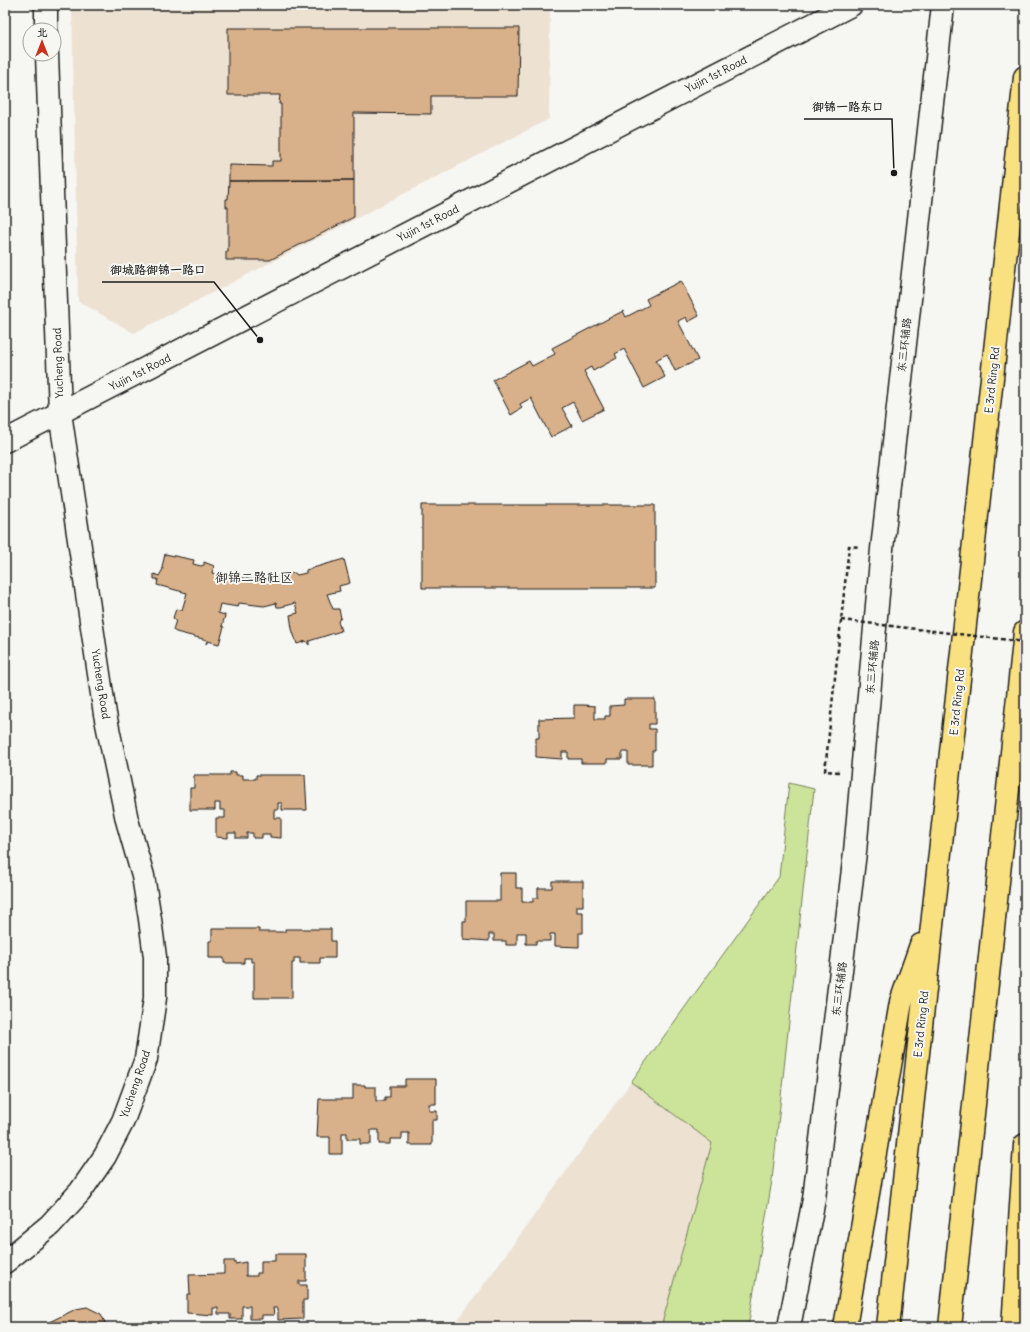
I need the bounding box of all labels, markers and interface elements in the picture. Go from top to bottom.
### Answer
north arrow [22,22,62,62]
text: 北 [37,25,48,39]
street label: Yujin 1st Road [683,52,750,96]
callout: 御锦一路东口 [804,95,892,119]
text: 御锦一路东口 [812,99,884,114]
street label: Yujin 1st Road [395,201,462,245]
callout: 御城路御锦一路口 [102,258,214,282]
text: 御城路御锦一路口 [110,262,206,277]
street label: 东三环辅路 [894,317,914,373]
street label: Yucheng Road [50,327,66,399]
street label: E 3rd Ring Rd [982,346,1003,414]
street label: Yujin 1st Road [107,350,174,394]
district label: 御锦二路社区 [215,569,293,586]
street label: 东三环辅路 [863,639,881,695]
street label: Yucheng Road [89,648,114,721]
street label: E 3rd Ring Rd [947,668,968,736]
street label: 东三环辅路 [829,961,849,1017]
street label: E 3rd Ring Rd [911,990,932,1058]
street label: Yucheng Road [117,1048,153,1120]

